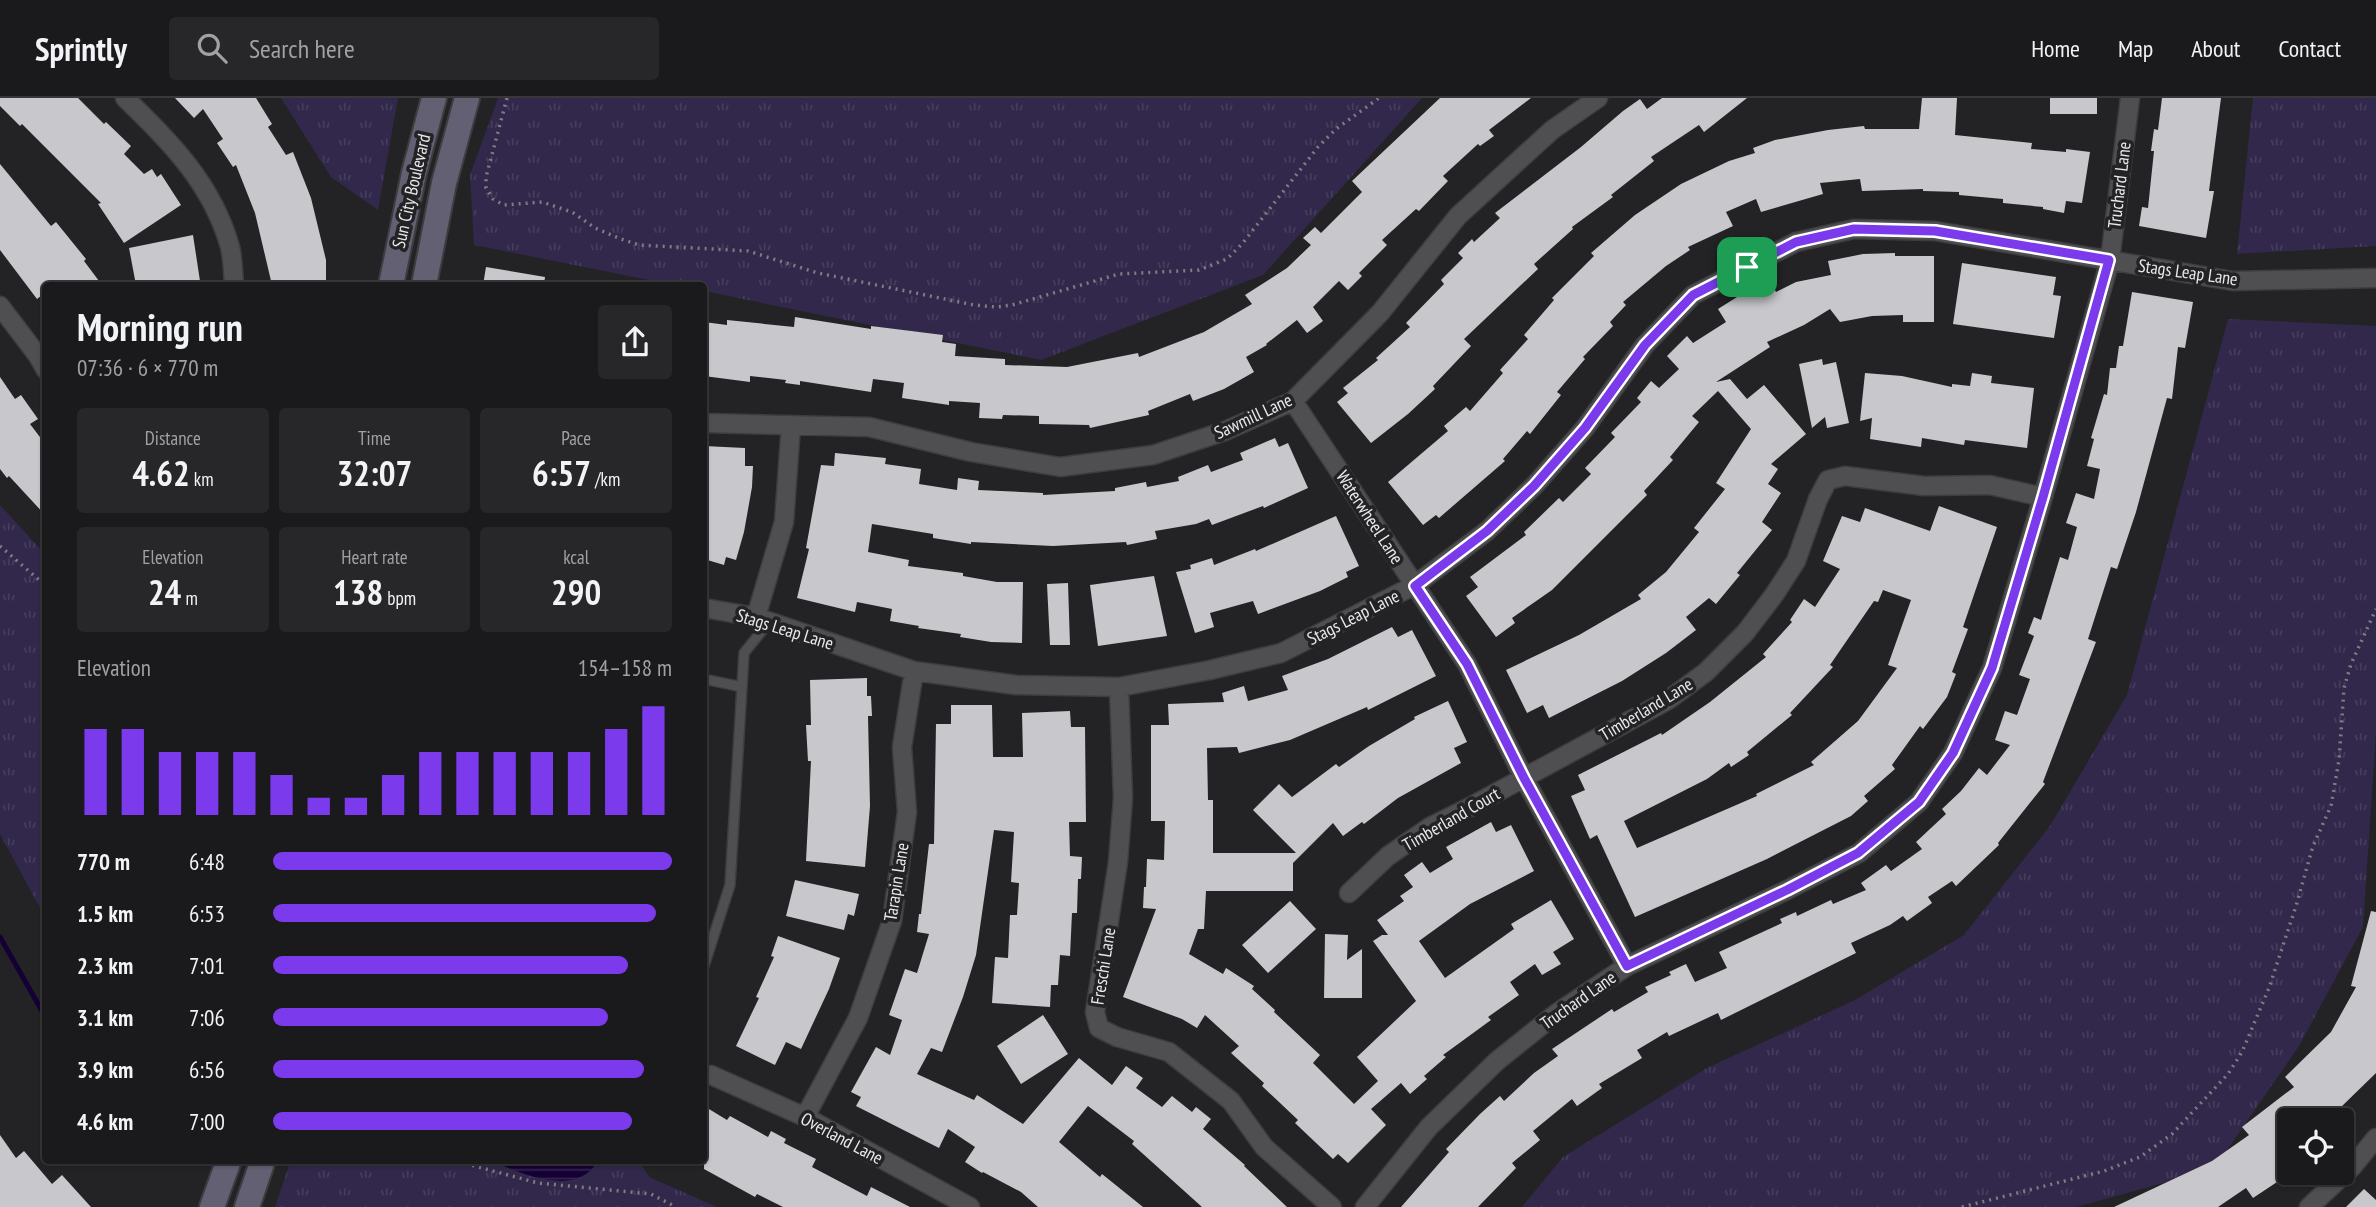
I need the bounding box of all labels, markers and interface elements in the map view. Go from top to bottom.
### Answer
search box [169,17,659,80]
text: Sprintly [35,27,127,70]
icon: search [193,29,231,67]
text: Search here [249,32,355,65]
text: Home [2031,33,2080,64]
text: Map [2118,33,2153,64]
text: About [2191,33,2240,64]
text: Contact [2278,33,2341,64]
street label: Sun City Boulevard [387,132,435,250]
street label: Truchard Lane [2102,140,2136,230]
pin [1717,237,1777,297]
icon: arrive [1728,248,1766,286]
street label: Stags Leap Lane [2137,254,2239,290]
text: Morning run [77,302,243,351]
button: share [598,305,672,379]
text: 07:36 · 6 × 770 m [77,353,218,382]
street label: Sawmill Lane [1210,388,1296,444]
text: Distance [145,426,201,450]
text: Time [358,426,391,450]
text: Pace [561,426,591,450]
text: 4.62 [132,450,190,496]
text: 32:07 [337,450,412,496]
text: 6:57 [532,450,591,496]
street label: Waterwheel Lane [1331,466,1409,568]
text: km [190,467,214,491]
text: /km [591,467,620,491]
text: Elevation [142,545,203,569]
text: Heart rate [341,545,408,569]
text: kcal [563,545,589,569]
text: 24 [148,569,181,615]
text: 138 [333,569,383,615]
text: 290 [551,569,601,615]
street label: Stags Leap Lane [1303,584,1403,650]
text: m [181,586,198,610]
text: bpm [383,586,416,610]
street label: Stags Leap Lane [734,603,836,655]
text: Elevation [77,653,151,682]
text: 154–158 m [578,653,672,682]
street label: Timberland Lane [1595,672,1697,746]
street label: Timberland Court [1398,782,1504,856]
street label: Tarapin Lane [878,841,914,923]
text: 770 m [77,847,130,876]
text: 6:48 [189,847,225,876]
text: 1.5 km [77,899,133,928]
text: 6:53 [189,899,225,928]
street label: Freschi Lane [1086,926,1120,1006]
text: 2.3 km [77,951,133,980]
text: 7:01 [189,951,225,980]
street label: Truchard Lane [1536,966,1620,1034]
text: 3.1 km [77,1003,133,1032]
text: 7:06 [189,1003,225,1032]
text: 3.9 km [77,1055,133,1084]
text: 6:56 [189,1055,225,1084]
text: 4.6 km [77,1107,133,1136]
text: 7:00 [189,1107,225,1136]
street label: Overland Lane [797,1107,887,1169]
map controls [2277,1108,2354,1185]
button: locate [2277,1108,2354,1185]

